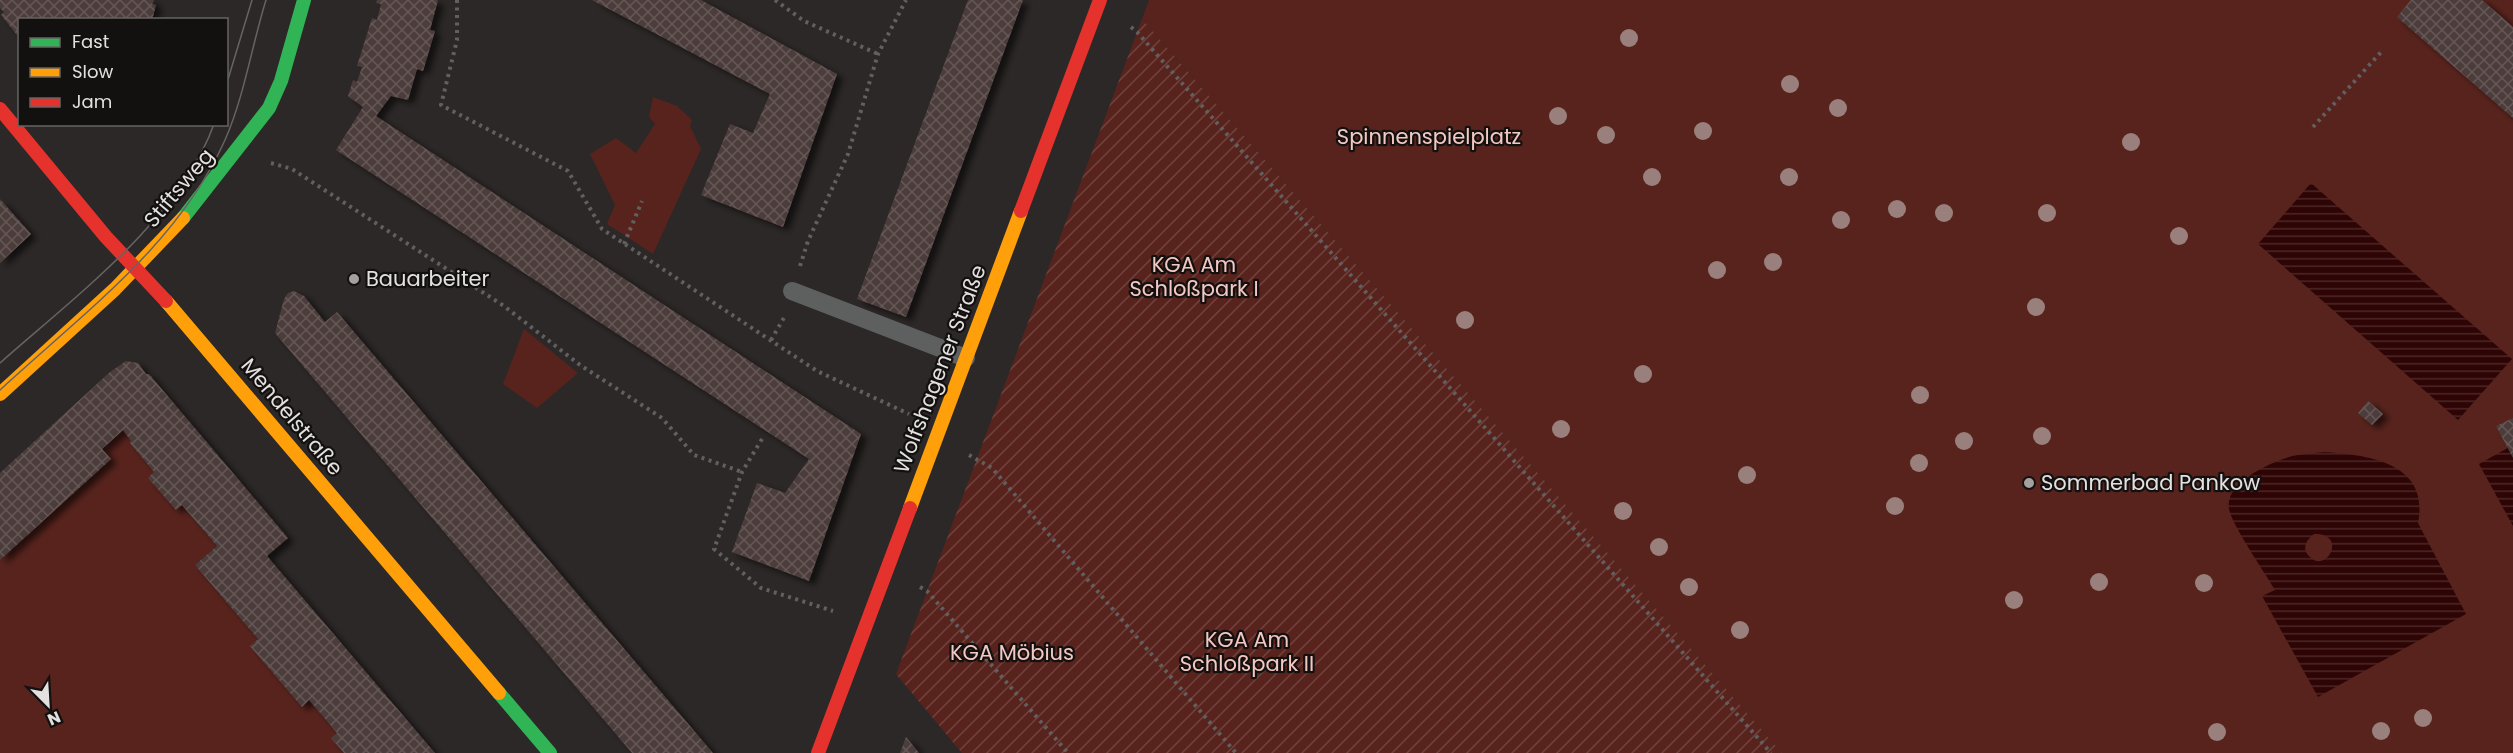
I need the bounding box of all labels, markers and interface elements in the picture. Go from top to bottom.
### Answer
legend [18,18,228,126]
text: Fast [72,29,109,54]
text: Slow [72,59,114,84]
text: Jam [72,89,112,114]
park label: Spinnenspielplatz [1337,122,1521,151]
street label: Stiftsweg [137,142,220,233]
park label: KGA Am Schloßpark I [1129,250,1259,303]
street label: Wolfshagener Straße [886,260,993,477]
place label: Bauarbeiter [366,264,490,293]
marker: Bauarbeiter [347,272,361,286]
street label: Mendelstraße [235,352,350,481]
place label: Sommerbad Pankow [2041,468,2260,497]
marker: Sommerbad Pankow [2022,476,2036,490]
park label: KGA Am Schloßpark II [1180,625,1314,678]
park label: KGA Möbius [950,638,1074,667]
north arrow [18,675,78,735]
text: N [44,705,64,731]

